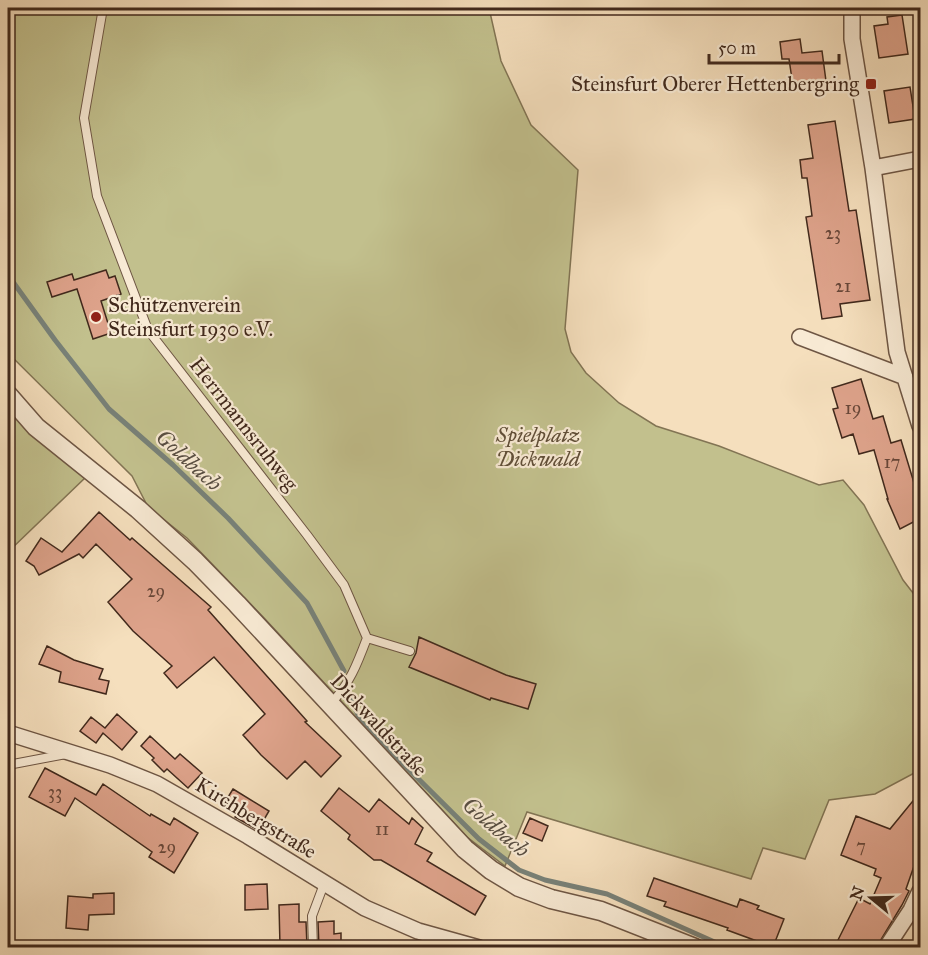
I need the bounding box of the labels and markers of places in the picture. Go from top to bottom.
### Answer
place label: Steinsfurt Oberer Hettenbergring [571,71,859,97]
marker: Steinsfurt Oberer Hettenbergring [864,77,878,91]
place label: Schützenverein Steinsfurt 1930 e.V. [108,292,273,342]
marker: Schützenverein Steinsfurt 1930 e.V. [89,310,103,324]

